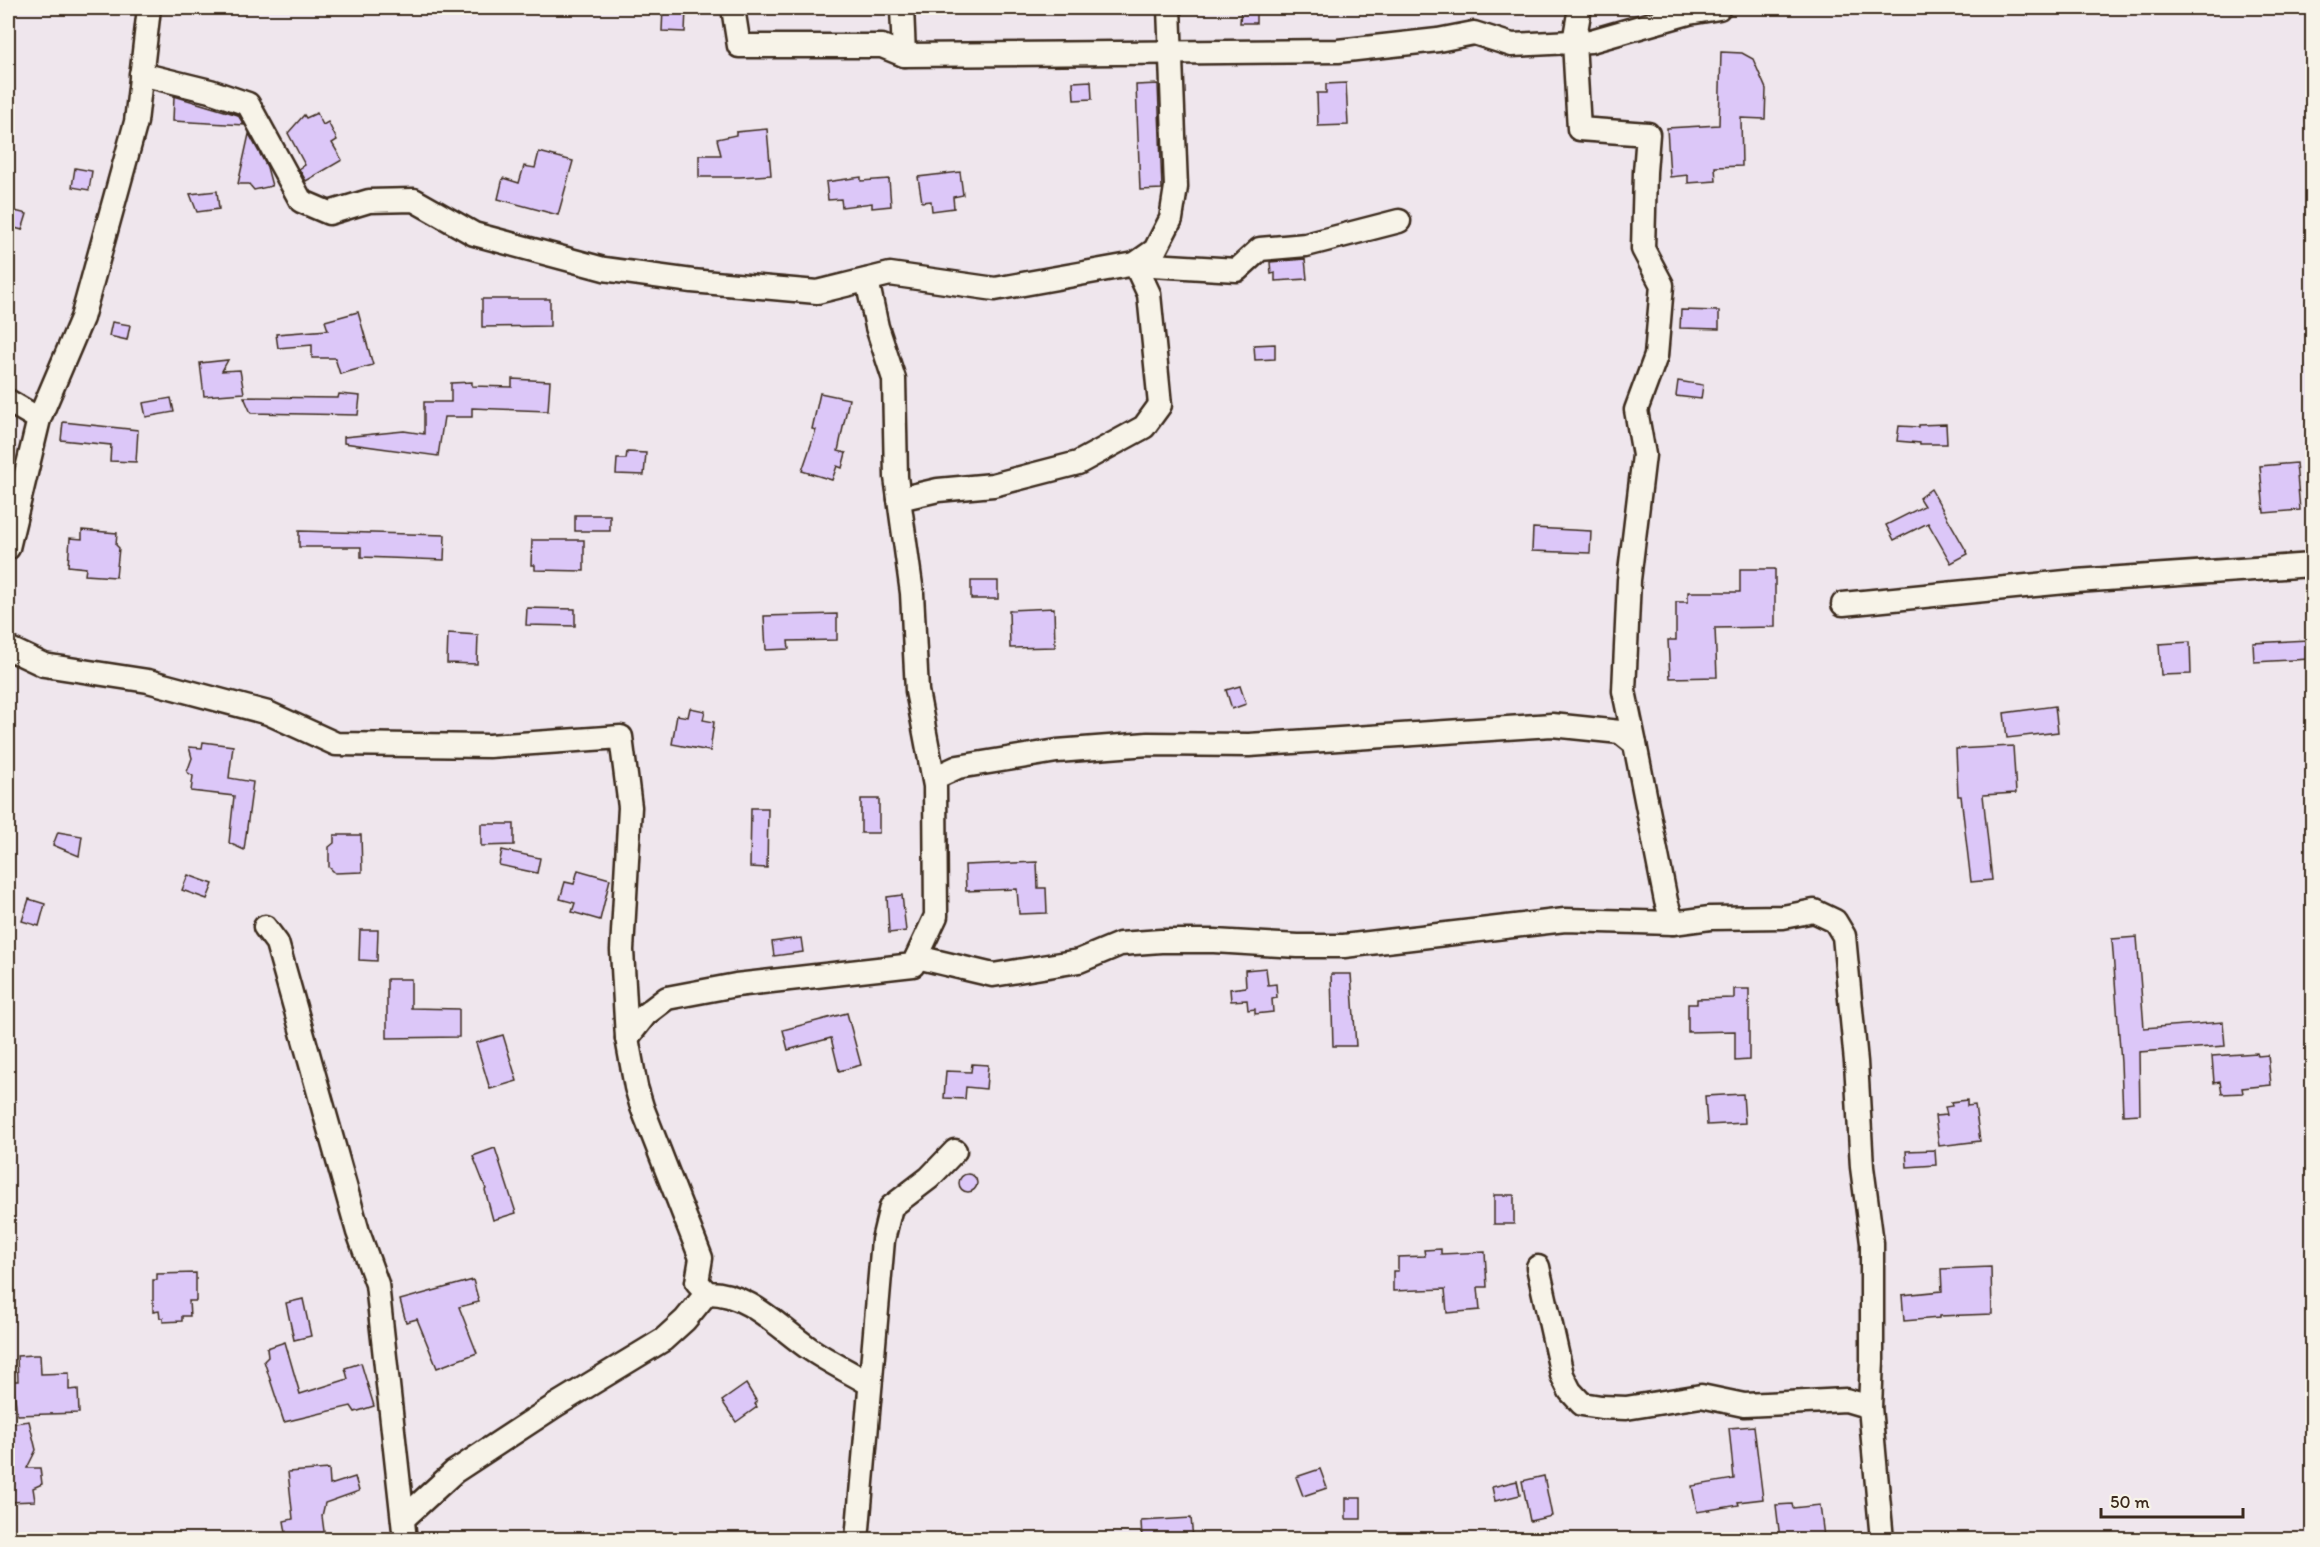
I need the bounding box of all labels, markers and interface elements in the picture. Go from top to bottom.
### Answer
scale bar [2101,1481,2244,1519]
text: 50 m [2110,1491,2150,1513]

